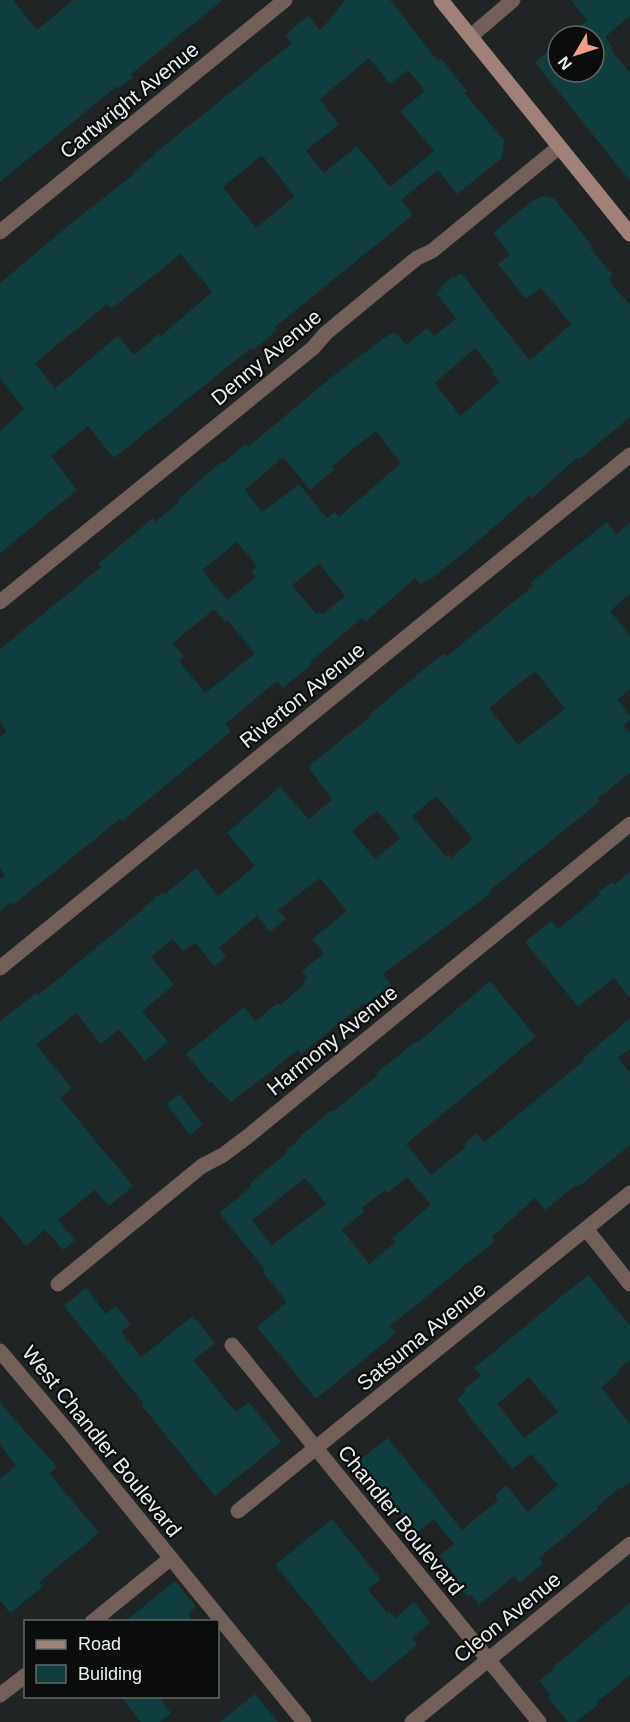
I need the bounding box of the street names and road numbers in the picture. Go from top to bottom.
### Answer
street label: Cartwright Avenue [55,37,203,163]
street label: Denny Avenue [206,304,326,410]
street label: Riverton Avenue [235,638,369,752]
street label: Harmony Avenue [262,980,402,1100]
street label: Satsuma Avenue [352,1277,490,1395]
street label: West Chandler Boulevard [18,1341,186,1541]
street label: Chandler Boulevard [334,1441,468,1599]
street label: Cleon Avenue [449,1567,565,1667]

